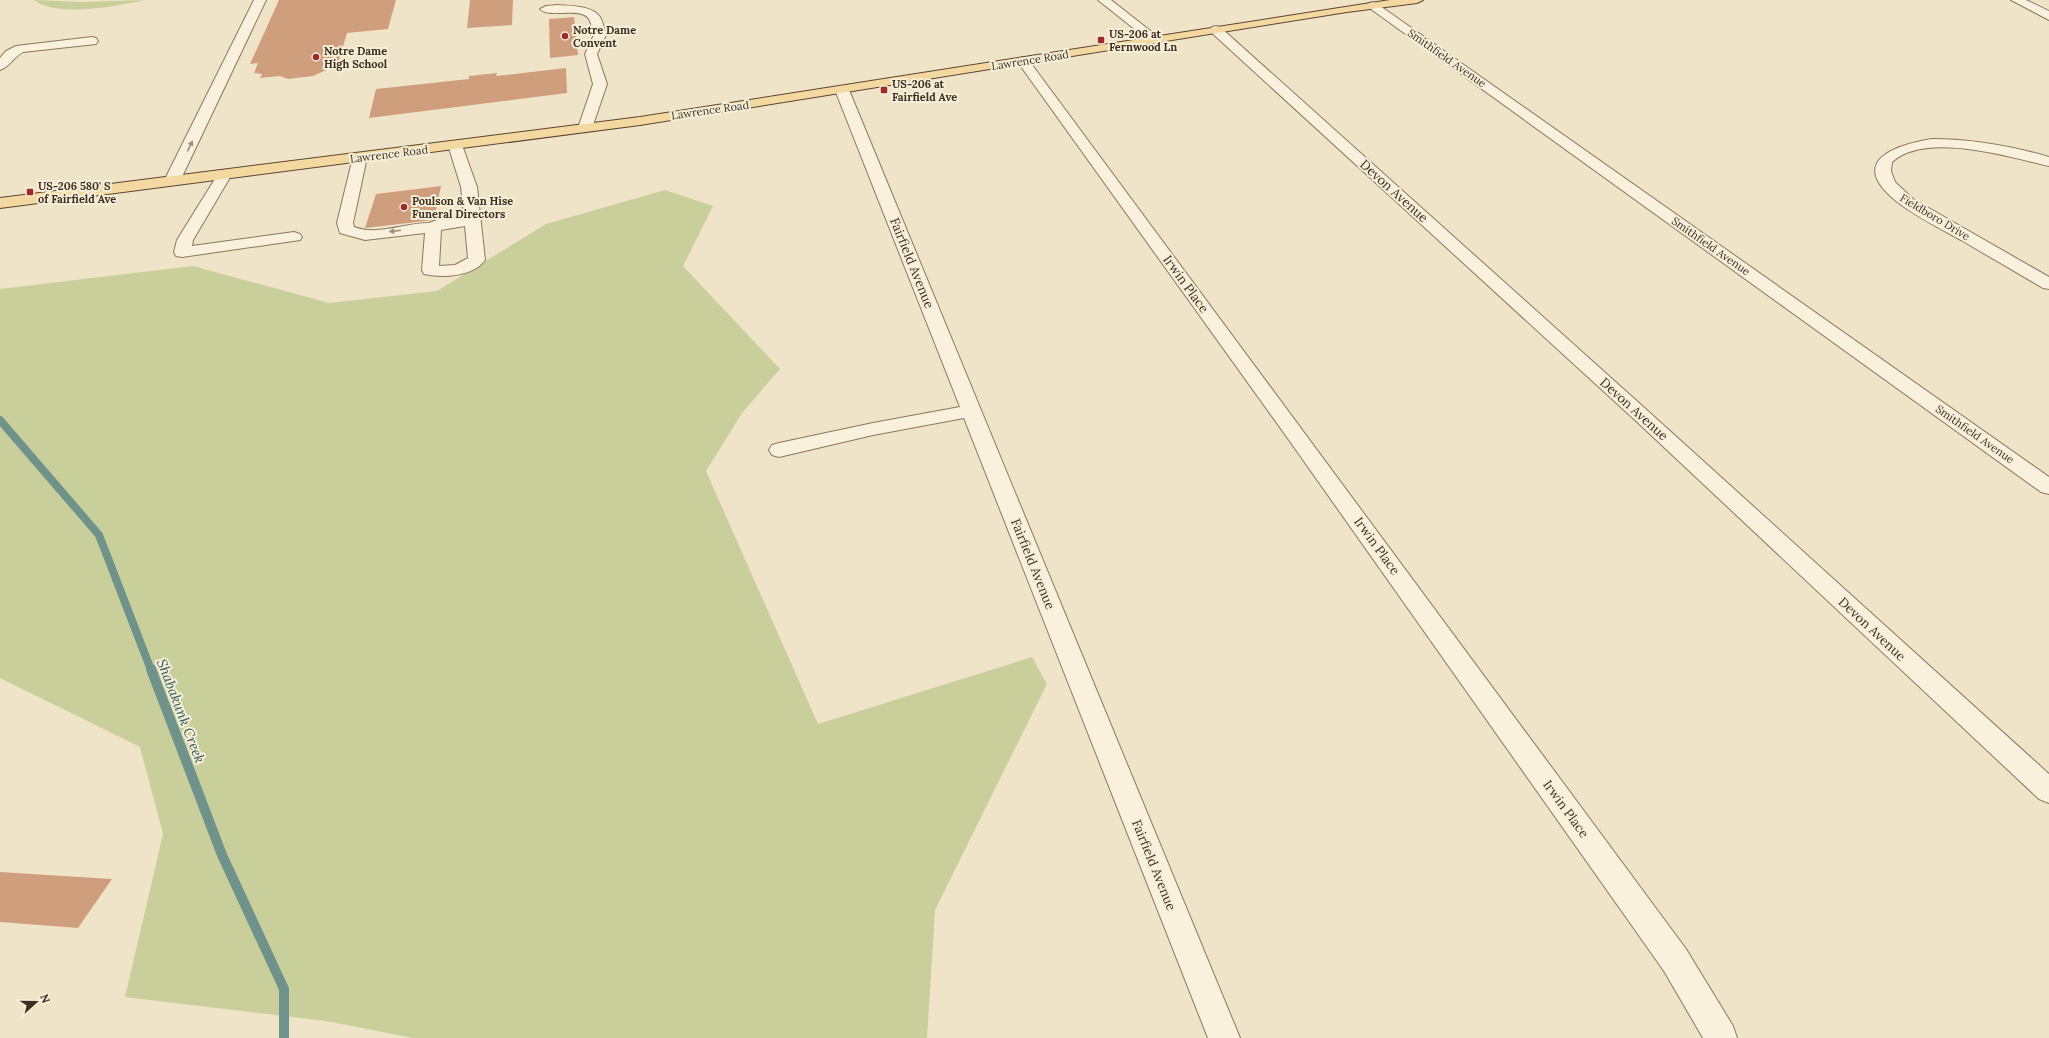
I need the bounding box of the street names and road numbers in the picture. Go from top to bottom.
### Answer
street label: Smithfield Avenue [1405,26,1489,90]
street label: Lawrence Road [990,47,1070,73]
street label: Lawrence Road [670,98,750,122]
street label: Lawrence Road [349,142,429,166]
street label: Devon Avenue [1356,156,1432,226]
street label: Fieldboro Drive [1898,191,1972,243]
street label: Smithfield Avenue [1669,214,1753,278]
street label: Fairfield Avenue [886,215,938,311]
street label: Irwin Place [1159,252,1213,316]
street label: Devon Avenue [1596,374,1672,444]
street label: Smithfield Avenue [1933,402,2017,466]
street label: Irwin Place [1350,514,1404,578]
street label: Fairfield Avenue [1007,516,1059,612]
street label: Devon Avenue [1835,593,1909,665]
street label: Irwin Place [1539,777,1593,841]
street label: Fairfield Avenue [1128,817,1180,913]

